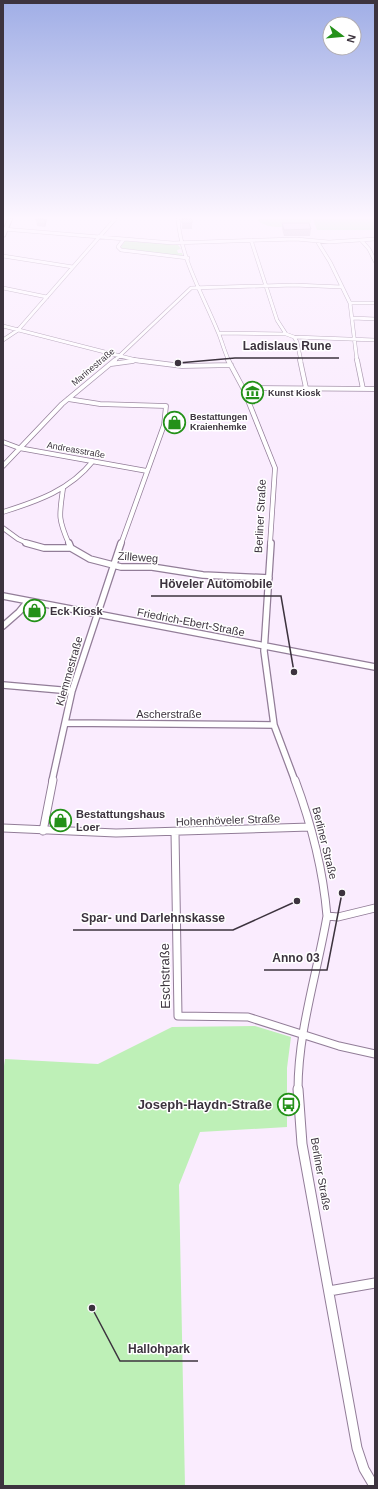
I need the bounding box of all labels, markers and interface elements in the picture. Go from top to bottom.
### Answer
north arrow [322,16,362,56]
text: N [345,33,358,44]
callout: Ladislaus Rune [235,334,339,358]
text: Ladislaus Rune [243,339,332,353]
street label: Marinestraße [69,346,117,388]
museum icon: Kunst Kiosk [240,380,266,406]
place label: Kunst Kiosk [268,388,322,398]
shop icon: Bestattungen Kraienhemke [162,409,188,435]
place label: Bestattungen Kraienhemke [190,412,248,432]
street label: Andreasstraße [46,440,106,460]
street label: Berliner Straße [252,479,268,553]
street label: Zilleweg [117,550,159,564]
callout: Höveler Automobile [151,572,281,596]
text: Höveler Automobile [160,577,273,591]
shop icon: Eck Kiosk [21,598,47,624]
place label: Eck Kiosk [50,605,103,617]
street label: Friedrich-Ebert-Straße [136,606,246,638]
street label: Klemmestraße [53,635,85,707]
street label: Ascherstraße [136,708,202,720]
street label: Berliner Straße [310,806,340,880]
shop icon: Bestattungshaus Loer [47,807,73,833]
place label: Bestattungshaus Loer [76,808,165,833]
street label: Hohenhöveler Straße [176,812,280,828]
callout: Spar- und Darlehnskasse [73,906,233,930]
text: Spar- und Darlehnskasse [81,911,225,925]
street label: Eschstraße [157,943,173,1009]
callout: Anno 03 [264,946,327,970]
text: Anno 03 [272,951,320,965]
bus stop icon: Joseph-Haydn-Straße [275,1091,301,1117]
place label: Joseph-Haydn-Straße [138,1097,272,1112]
street label: Berliner Straße [309,1137,333,1211]
callout: Hallohpark [120,1337,198,1361]
text: Hallohpark [128,1342,190,1356]

